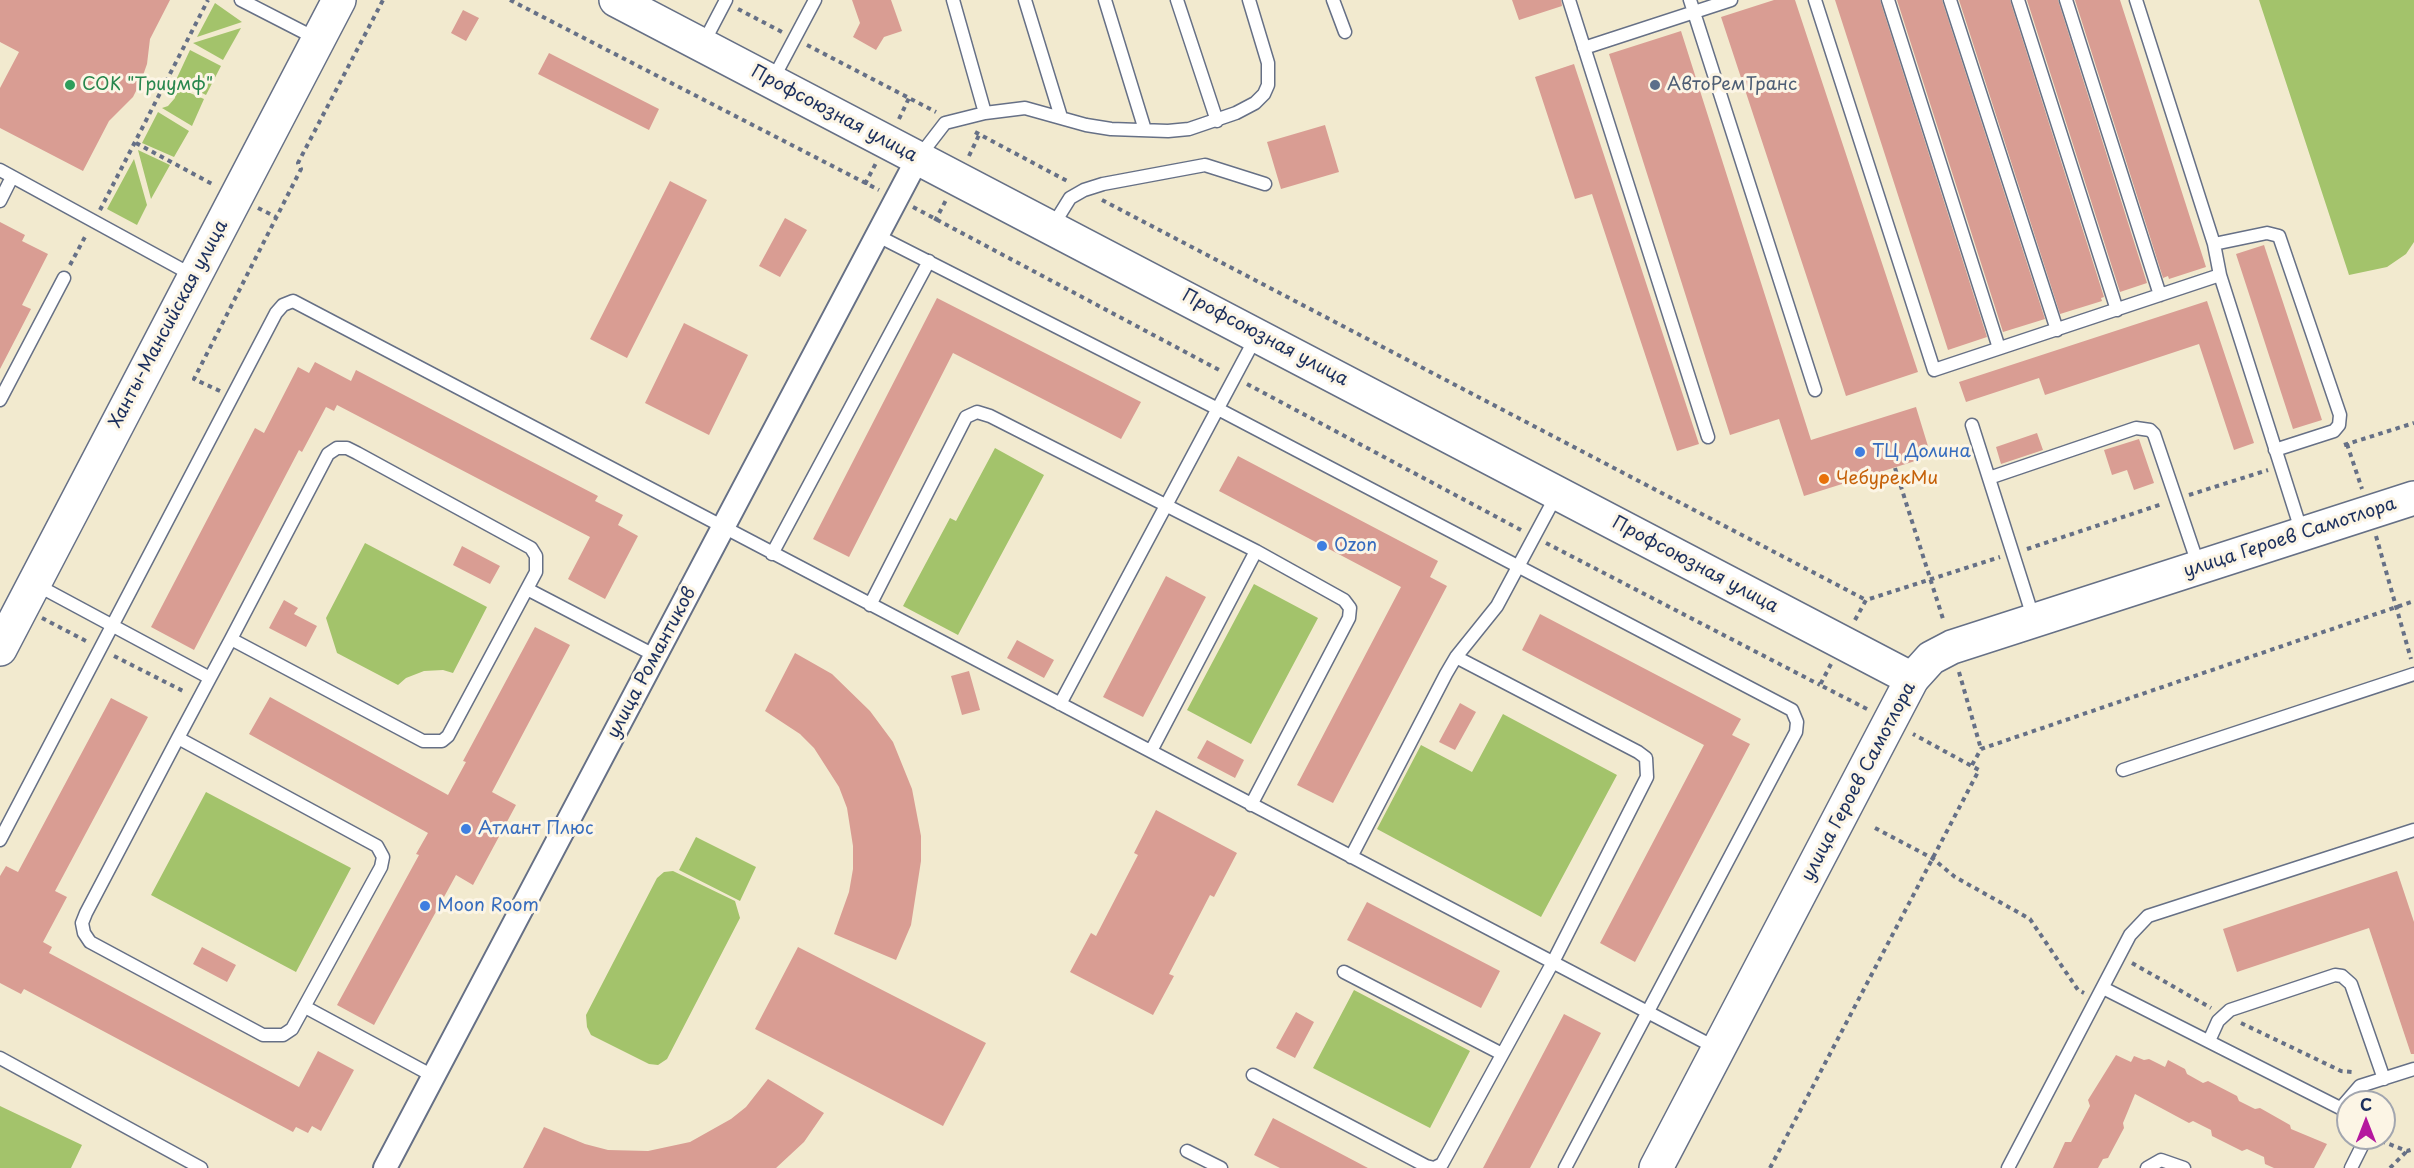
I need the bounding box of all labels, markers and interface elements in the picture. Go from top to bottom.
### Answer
street label: Профсоюзная улица [747,61,921,167]
place label: СОК "Триумф" [82,74,213,96]
place label: АвтоРемТранс [1667,74,1797,96]
marker: СОК "Триумф" [63,78,77,92]
marker: АвтоРемТранс [1648,78,1662,92]
street label: Ханты-Мансийская улица [105,217,233,431]
street label: Профсоюзная улица [1178,285,1352,391]
place label: ТЦ Долина [1872,441,1971,463]
marker: ТЦ Долина [1853,445,1867,459]
place label: ЧебурекМи [1836,468,1938,490]
marker: ЧебурекМи [1817,472,1831,486]
street label: улица Героев Самотлора [2181,493,2399,583]
street label: Профсоюзная улица [1608,512,1782,618]
place label: Ozon [1334,535,1377,557]
marker: Ozon [1315,539,1329,553]
street label: улица Романтиков [603,584,701,742]
street label: улица Героев Самотлора [1797,679,1921,885]
place label: Атлант Плюс [478,818,593,840]
marker: Атлант Плюс [459,822,473,836]
place label: Moon Room [437,895,539,917]
marker: Moon Room [418,899,432,913]
north arrow [2336,1090,2396,1150]
text: С [2360,1092,2372,1116]

